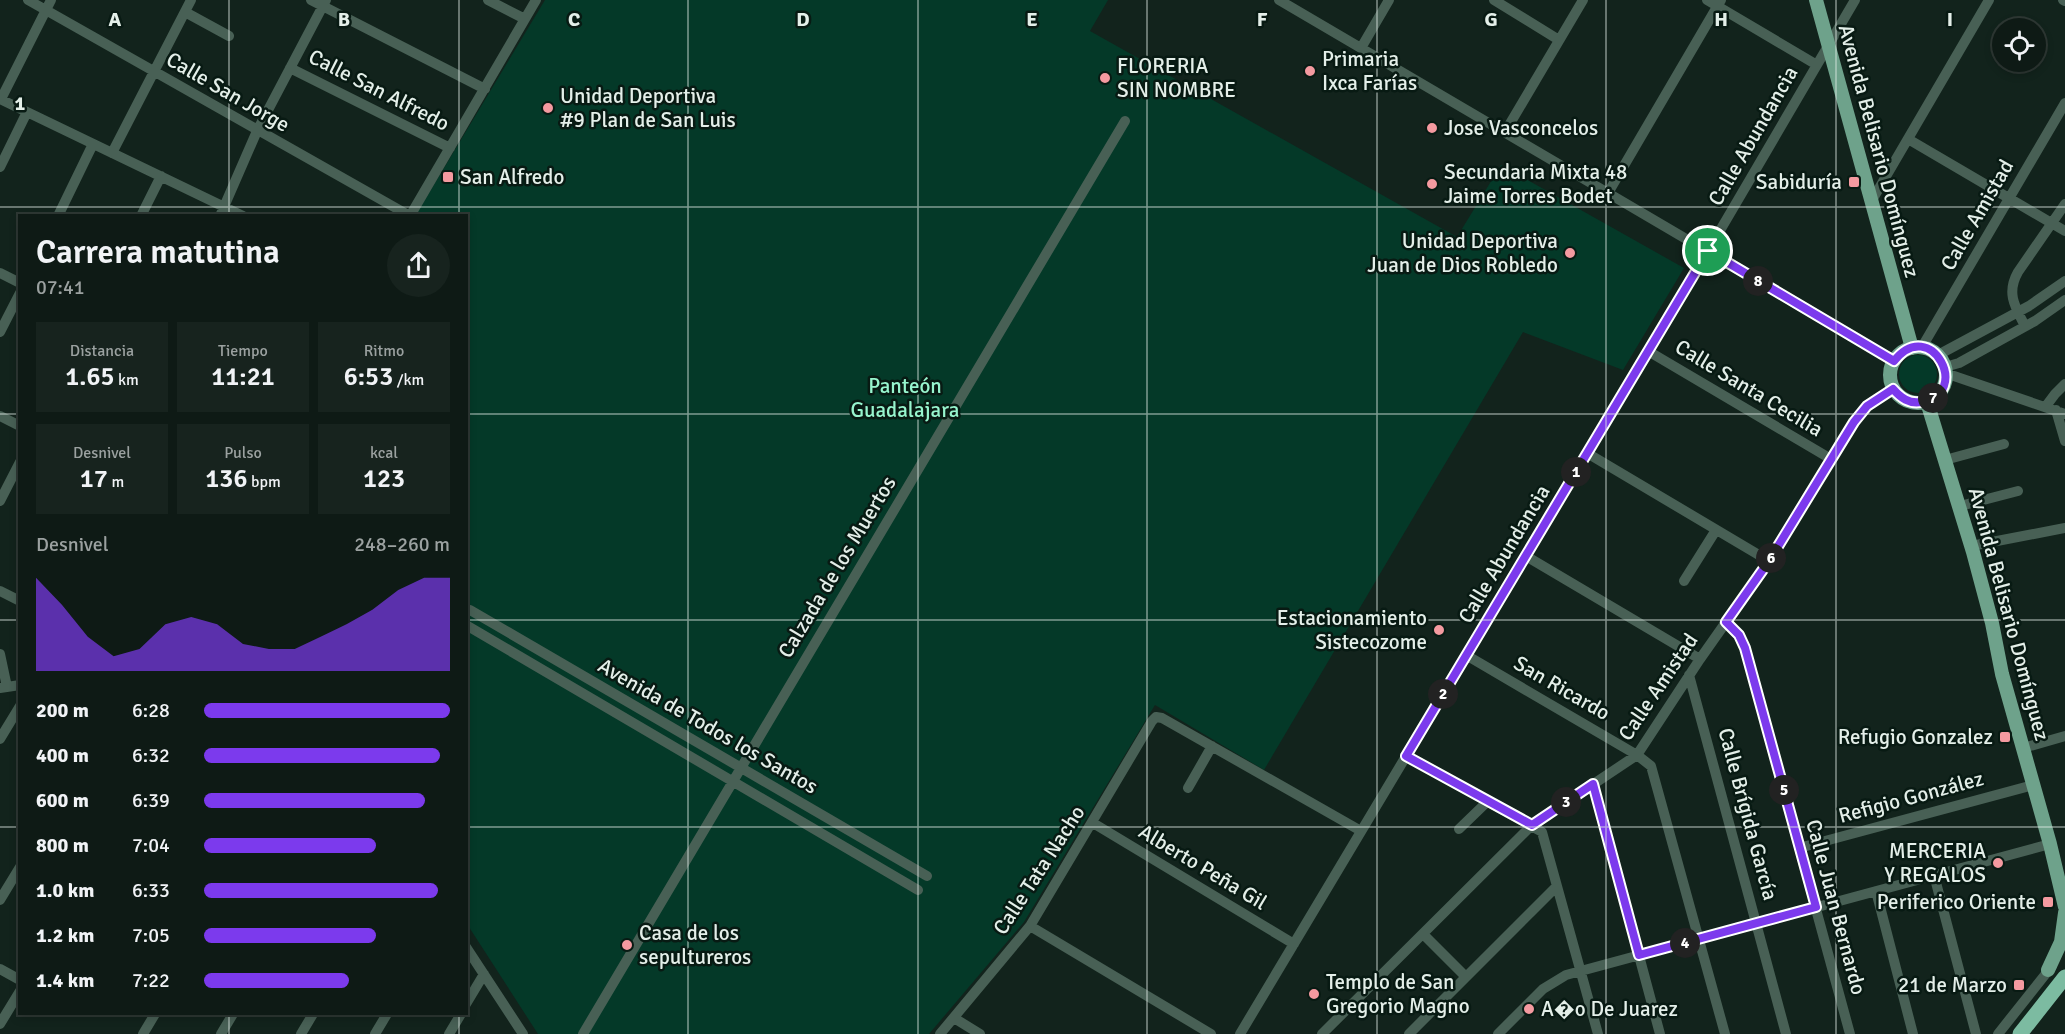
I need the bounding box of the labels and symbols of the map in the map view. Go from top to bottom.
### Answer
text: A [109,7,122,32]
text: B [338,7,350,32]
text: C [568,7,580,32]
text: D [796,7,810,32]
text: E [1026,7,1038,32]
text: F [1257,7,1268,32]
text: G [1484,7,1498,32]
text: H [1714,7,1728,32]
text: I [1947,7,1953,32]
street label: Avenida Belisario Domínguez [1833,22,1925,280]
street label: Calle San Alfredo [304,43,454,137]
street label: Calle San Jorge [162,46,294,138]
place label: Primaria Ixca Farías [1322,46,1417,96]
place label: FLORERIA SIN NOMBRE [1117,53,1236,103]
street label: Calle Abundancia [1703,62,1803,210]
marker: Primaria Ixca Farías [1303,64,1317,78]
marker: FLORERIA SIN NOMBRE [1098,71,1112,85]
place label: Unidad Deportiva #9 Plan de San Luis [560,83,736,133]
text: 1 [15,91,26,116]
marker: Unidad Deportiva #9 Plan de San Luis [541,101,555,115]
place label: Jose Vasconcelos [1444,115,1598,141]
marker: Jose Vasconcelos [1425,121,1439,135]
street label: Calle Amistad [1935,155,2019,275]
place label: Secundaria Mixta 48 Jaime Torres Bodet [1444,159,1627,209]
place label: San Alfredo [460,164,564,190]
place label: Sabiduría [1756,169,1842,195]
marker: San Alfredo [441,170,455,184]
marker: Sabiduría [1847,175,1861,189]
marker: Secundaria Mixta 48 Jaime Torres Bodet [1425,177,1439,191]
pin [1682,225,1733,276]
place label: Unidad Deportiva Juan de Dios Robledo [1367,228,1558,278]
marker: Unidad Deportiva Juan de Dios Robledo [1563,246,1577,260]
pin: 8 [1743,266,1773,296]
street label: Calle Santa Cecilia [1670,334,1828,442]
park label: Panteón Guadalajara [851,373,959,423]
pin: 7 [1918,383,1948,413]
pin: 1 [1561,457,1591,487]
street label: Calzada de los Muertos [772,471,902,663]
street label: Calle Abundancia [1452,480,1556,628]
street label: Avenida Belisario Domínguez [1963,485,2055,743]
pin: 6 [1756,543,1786,573]
place label: Estacionamiento Sistecozome [1277,605,1427,655]
marker: Estacionamiento Sistecozome [1432,623,1446,637]
street label: Calle Amistad [1613,628,1703,746]
street label: San Ricardo [1509,650,1615,726]
street label: Avenida de Todos los Santos [594,652,822,800]
pin: 2 [1428,679,1458,709]
place label: Refugio Gonzalez [1838,724,1993,750]
street label: Calle Brígida García [1712,725,1784,903]
marker: Refugio Gonzalez [1998,730,2012,744]
street label: Refigio González [1836,765,1986,829]
pin: 5 [1769,775,1799,805]
pin: 3 [1551,787,1581,817]
street label: Calle Tata Nacho [987,800,1091,940]
street label: Calle Juan Bernardo [1800,816,1872,998]
street label: Alberto Peña Gil [1134,818,1272,916]
place label: MERCERIA Y REGALOS [1884,838,1986,888]
marker: MERCERIA Y REGALOS [1991,856,2005,870]
place label: Periferico Oriente [1877,889,2036,915]
marker: Periferico Oriente [2041,895,2055,909]
place label: Casa de los sepultureros [639,920,751,970]
pin: 4 [1670,928,1700,958]
marker: Casa de los sepultureros [620,938,634,952]
place label: Templo de San Gregorio Magno [1326,969,1470,1019]
place label: 21 de Marzo [1898,972,2007,998]
marker: 21 de Marzo [2012,978,2026,992]
marker: Templo de San Gregorio Magno [1307,987,1321,1001]
place label: A�o De Juarez [1541,996,1678,1022]
marker: A�o De Juarez [1522,1002,1536,1016]

